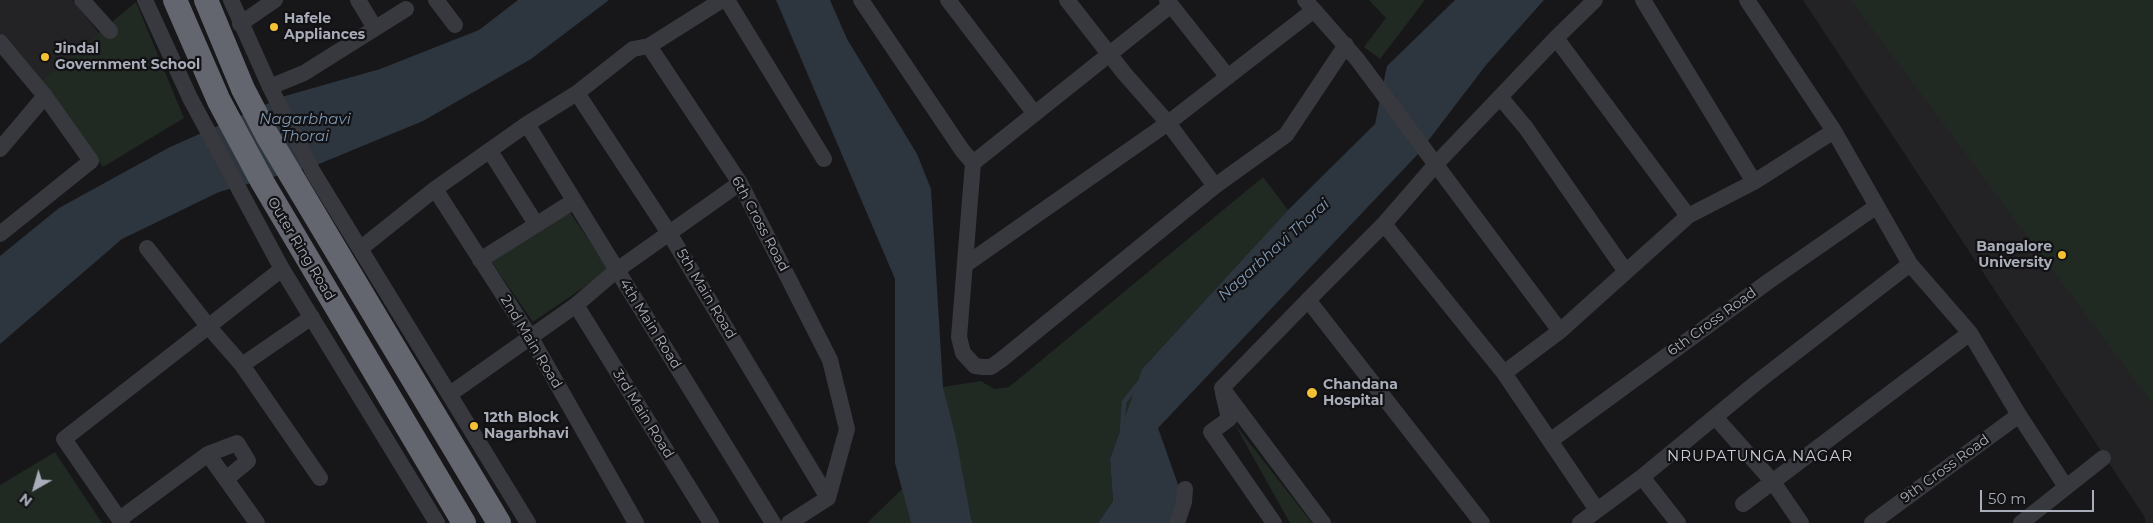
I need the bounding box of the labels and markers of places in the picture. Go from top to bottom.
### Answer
place label: Hafele Appliances [284,11,365,44]
marker: Hafele Appliances [268,21,280,33]
place label: Jindal Government School [55,41,200,74]
marker: Jindal Government School [39,51,51,63]
place label: Bangalore University [1976,239,2052,272]
marker: Bangalore University [2056,249,2068,261]
place label: Chandana Hospital [1323,377,1398,410]
marker: Chandana Hospital [1305,386,1319,400]
place label: 12th Block Nagarbhavi [484,410,569,442]
marker: 12th Block Nagarbhavi [468,420,480,432]

